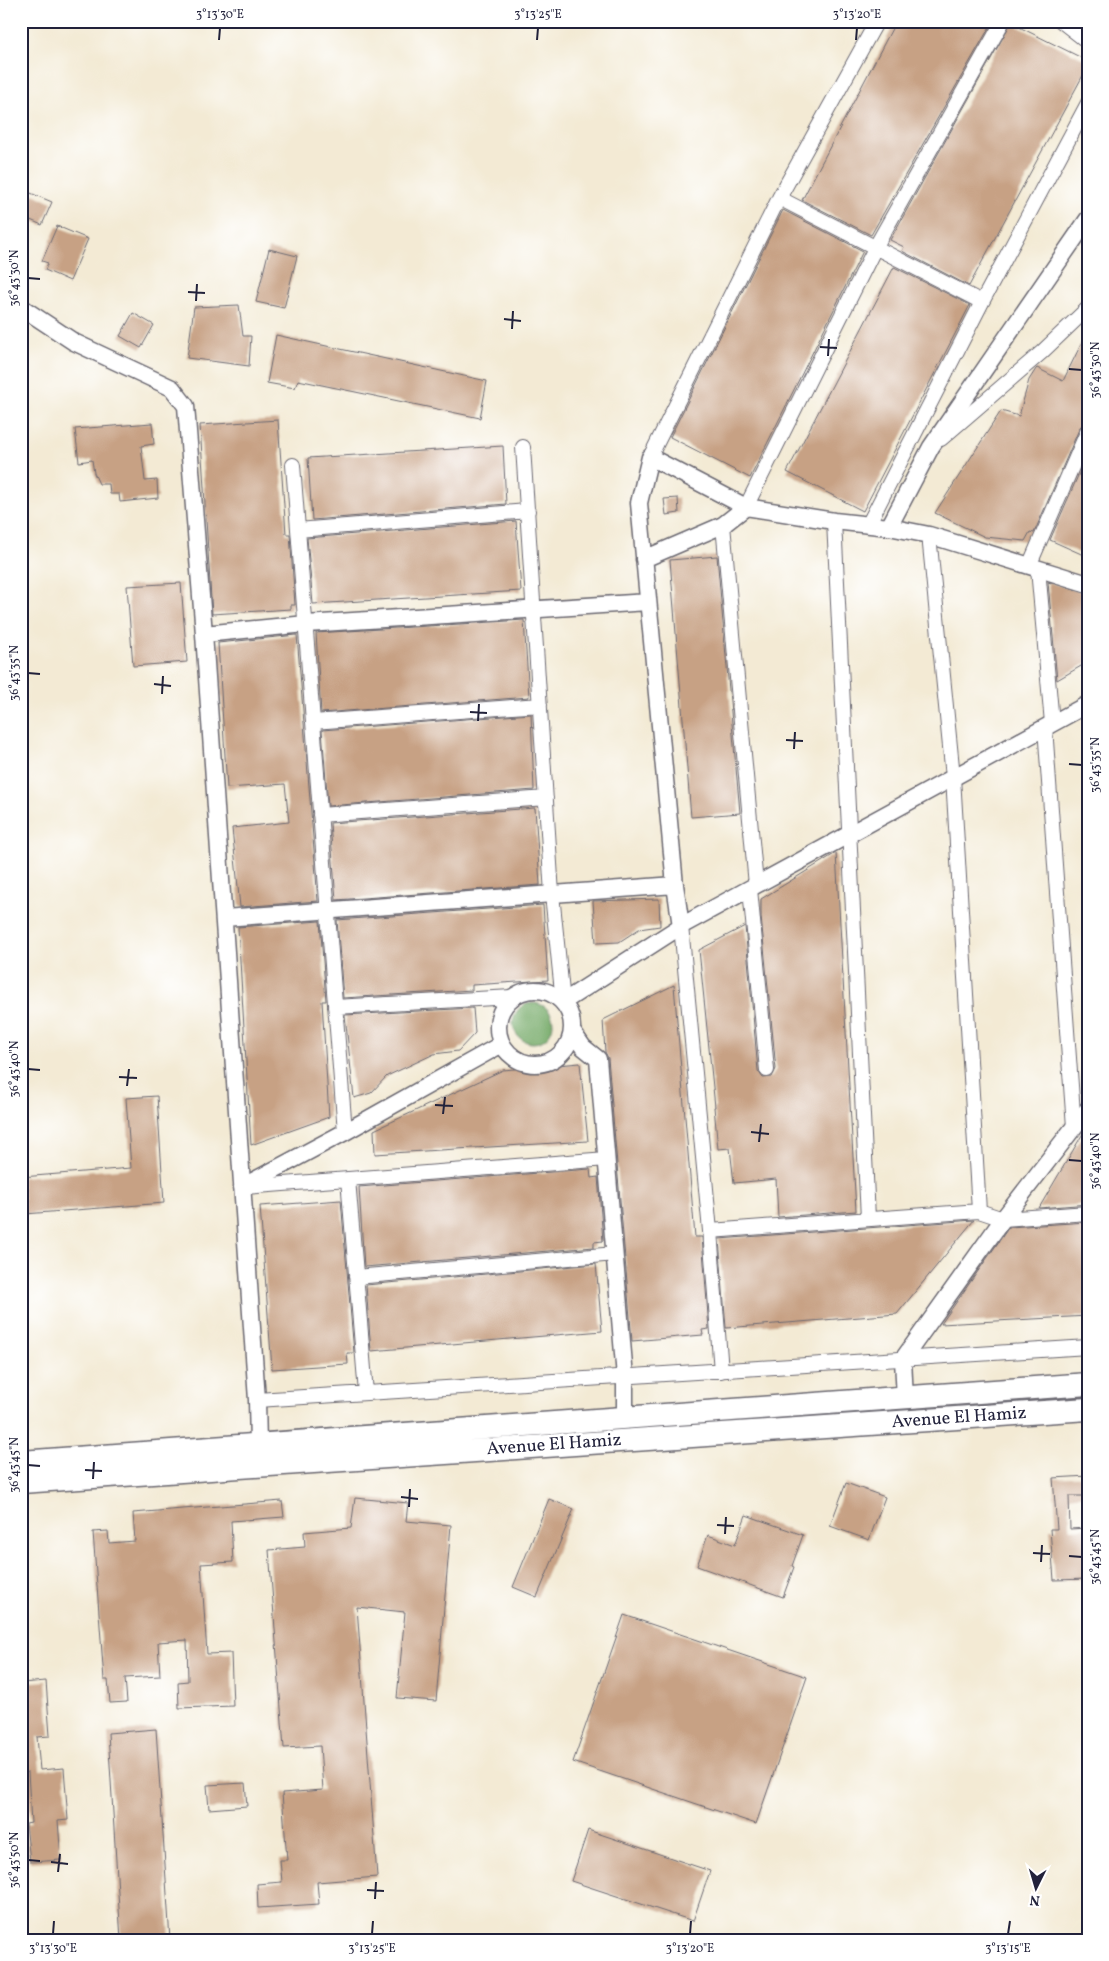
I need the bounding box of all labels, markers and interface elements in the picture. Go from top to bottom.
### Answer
text: 3°13'30"E [196,7,244,23]
text: 3°13'25"E [514,7,562,23]
text: 3°13'20"E [833,7,881,23]
text: 36°43'30"N [7,249,23,306]
text: 36°43'30"N [1088,341,1104,398]
text: 36°43'35"N [7,645,23,701]
text: 36°43'35"N [1088,737,1104,793]
text: 36°43'40"N [7,1040,23,1097]
text: 36°43'40"N [1088,1132,1104,1189]
street label: Avenue El Hamiz [891,1401,1027,1435]
street label: Avenue El Hamiz [486,1428,622,1462]
text: 36°43'45"N [7,1437,23,1493]
text: 36°43'45"N [1088,1529,1104,1585]
text: 36°43'50"N [7,1832,23,1888]
north arrow [1012,1864,1062,1914]
text: N [1029,1890,1041,1909]
text: 3°13'30"E [29,1941,77,1957]
text: 3°13'25"E [348,1941,396,1957]
text: 3°13'20"E [666,1941,714,1957]
text: 3°13'15"E [985,1941,1031,1957]

